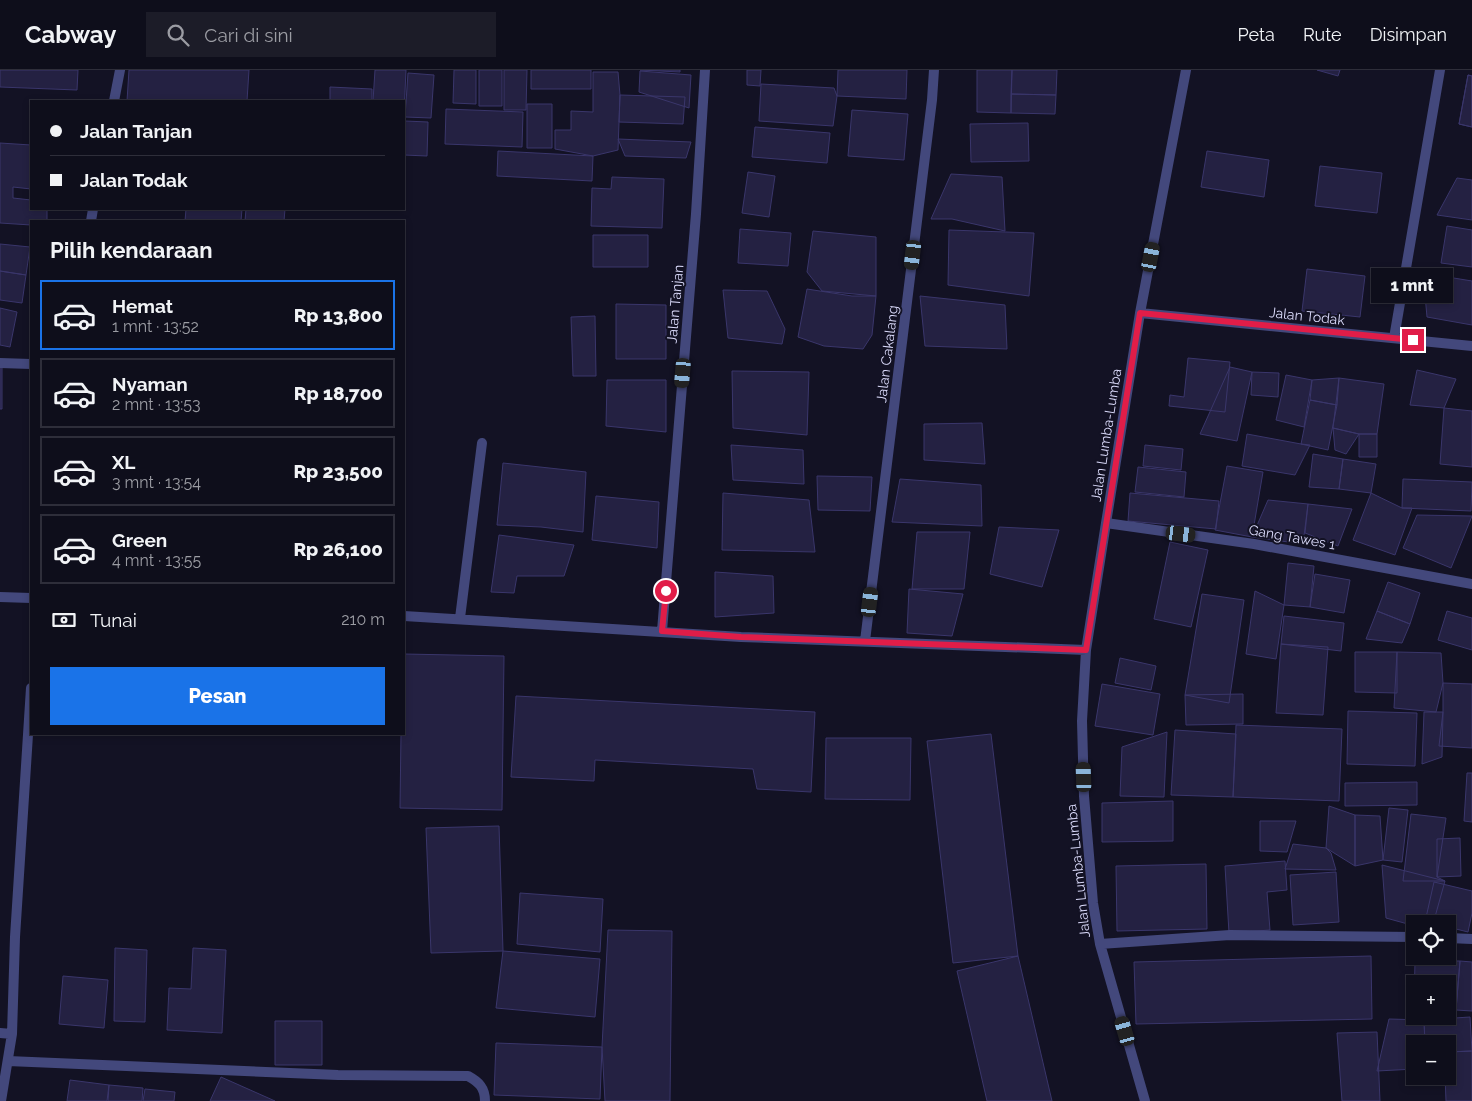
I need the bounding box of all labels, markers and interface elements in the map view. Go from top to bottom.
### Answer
search box [146,12,496,57]
text: Cabway [25,20,116,49]
icon: search [164,21,192,49]
text: Cari di sini [204,24,293,46]
text: Peta [1238,24,1275,45]
text: Rute [1303,24,1342,45]
text: Disimpan [1370,24,1447,45]
text: Jalan Tanjan [80,120,192,142]
text: Jalan Todak [80,169,188,191]
text: Pilih kendaraan [50,237,212,263]
car [903,239,922,271]
car [1140,241,1161,273]
street label: Jalan Tanjan [664,264,686,344]
callout: 1 mnt [1372,268,1454,302]
text: 1 mnt [1390,276,1434,295]
icon: car [52,293,97,338]
text: Hemat [112,295,173,317]
text: Rp 13,800 [294,304,383,326]
street label: Jalan Cakalang [873,304,901,404]
street label: Jalan Todak [1268,304,1346,328]
text: 1 mnt · 13:52 [112,317,199,336]
route end [1402,329,1424,351]
car [674,357,691,389]
street label: Jalan Lumba-Lumba [1088,367,1124,503]
icon: car [52,371,97,416]
text: Nyaman [112,373,188,395]
text: Rp 18,700 [294,382,383,404]
text: 2 mnt · 13:53 [112,395,201,414]
icon: car [52,449,97,494]
text: XL [112,451,135,473]
text: Rp 23,500 [293,460,383,482]
text: 3 mnt · 13:54 [112,473,201,492]
street label: Gang Tawes 1 [1247,522,1337,553]
car [1165,525,1196,543]
icon: car [52,527,97,572]
text: Green [112,529,167,551]
text: Rp 26,100 [293,538,383,560]
text: 4 mnt · 13:55 [112,551,201,570]
route start [655,580,677,602]
car [860,586,879,618]
icon: cash [50,606,78,634]
text: Tunai [90,609,137,631]
text: 210 m [341,610,385,629]
button: Pesan [50,667,385,725]
car [1075,762,1092,792]
street label: Jalan Lumba-Lumba [1063,803,1093,939]
map controls [1406,915,1456,1085]
button: locate [1406,915,1456,965]
button: + [1406,975,1456,1025]
car [1113,1015,1136,1047]
button: − [1406,1035,1456,1085]

